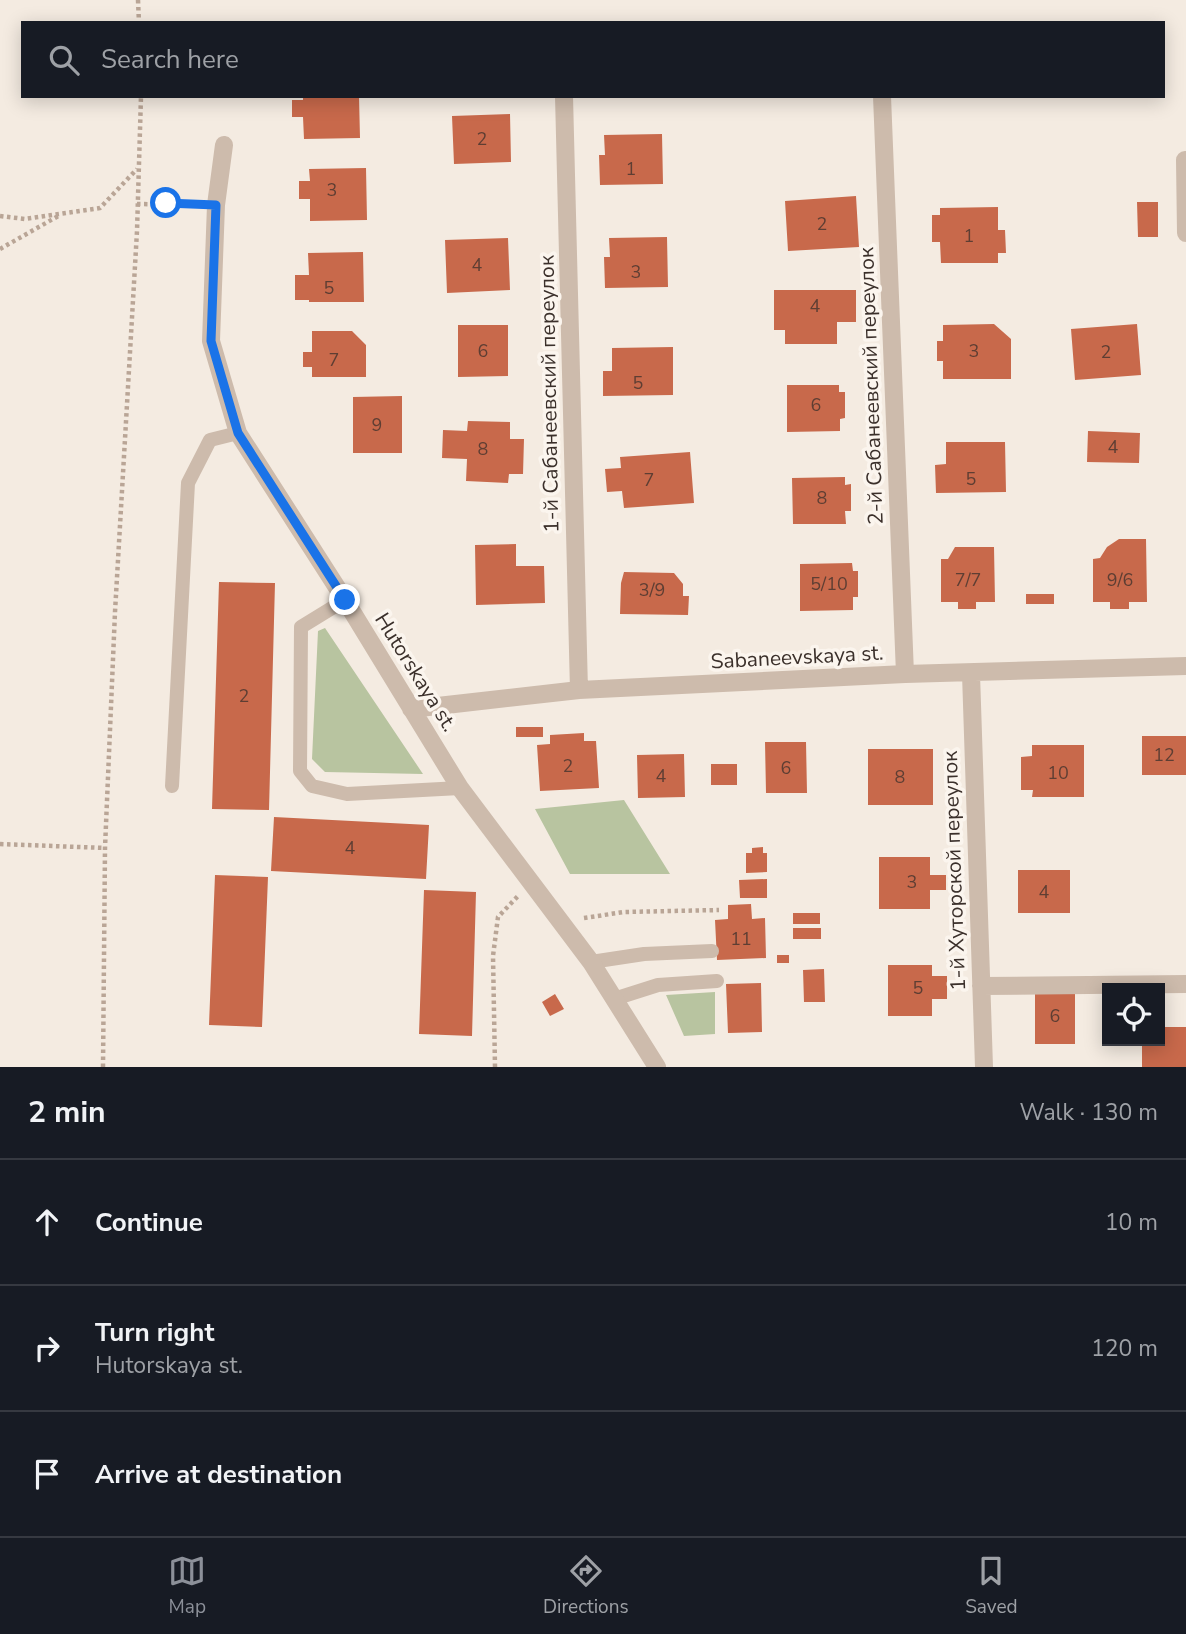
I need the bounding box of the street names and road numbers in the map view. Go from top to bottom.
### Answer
street label: 2-й Сабанеевский переулок [852,246,890,525]
street label: 1-й Сабанеевский переулок [533,254,565,533]
street label: Hutorskaya st. [368,607,464,737]
street label: Sabaneevskaya st. [710,638,884,676]
street label: 1-й Хуторской переулок [936,749,972,992]

